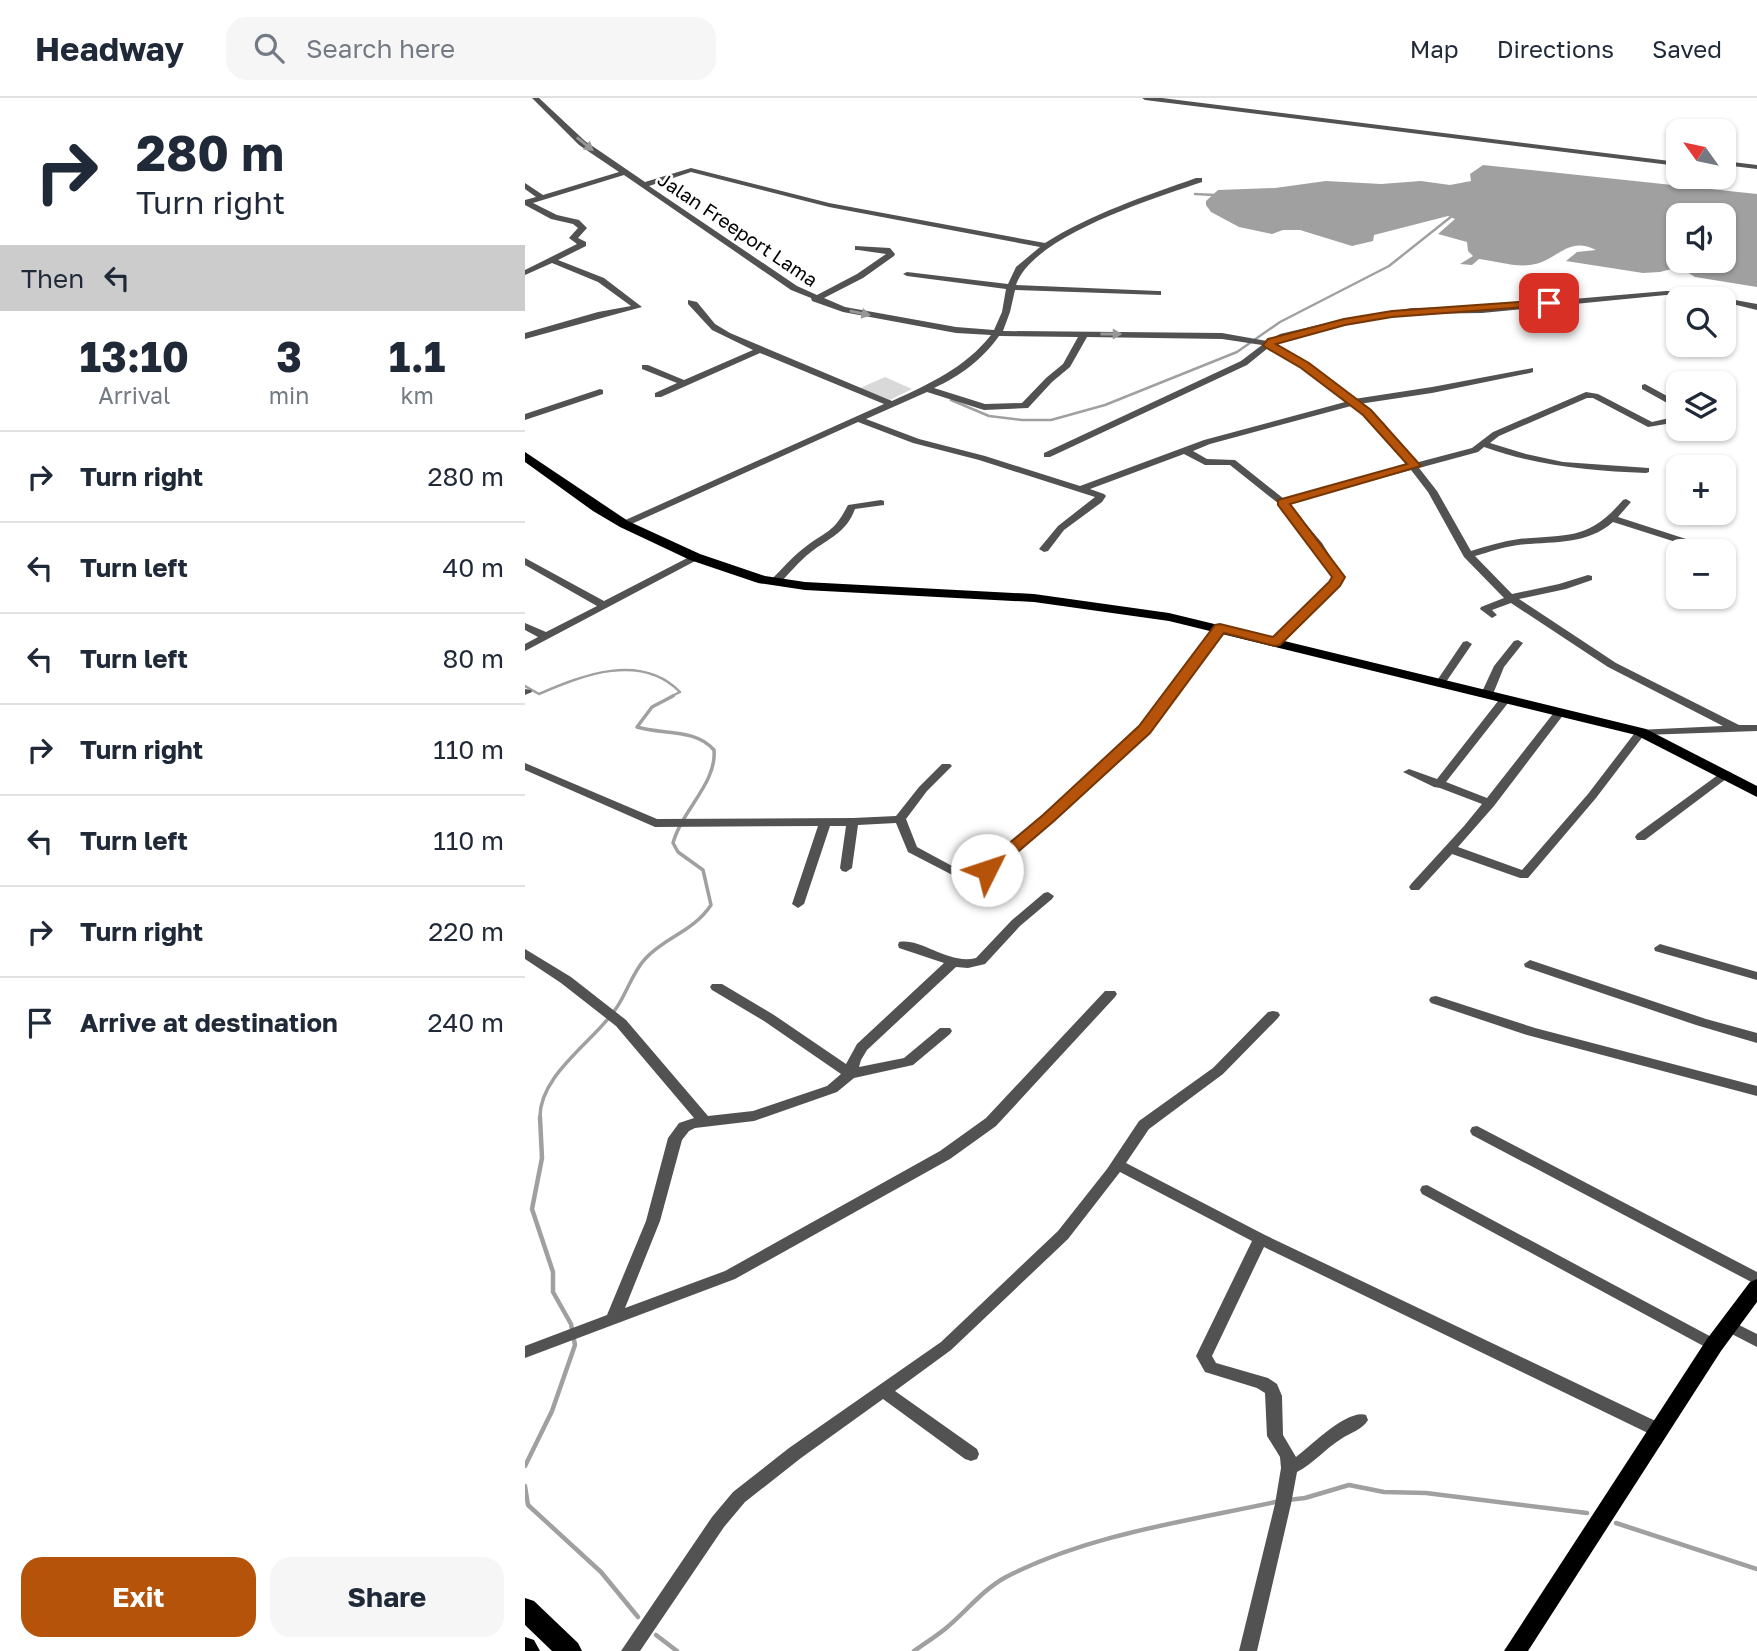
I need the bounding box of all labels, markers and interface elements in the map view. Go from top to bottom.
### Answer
search box [226,17,716,80]
text: Headway [35,29,184,68]
icon: search [250,29,288,67]
text: Search here [306,33,455,64]
text: Map [1410,34,1459,63]
text: Directions [1497,34,1614,63]
text: Saved [1652,34,1722,63]
north arrow [1666,119,1736,189]
map controls [1666,119,1736,609]
text: 280 m [136,123,284,182]
icon: right [21,126,112,217]
one-way arrow [575,137,593,152]
street label: Jalan Freeport Lama [654,167,822,291]
text: Turn right [136,183,285,221]
button: sound [1666,203,1736,273]
icon: left [98,259,136,297]
text: Then [21,263,84,294]
pin [1519,273,1579,333]
icon: arrive [1530,284,1568,322]
button: search [1666,287,1736,357]
one-way arrow [849,308,871,319]
one-way arrow [1100,328,1122,340]
text: 13:10 [80,331,189,381]
text: 3 [276,331,302,381]
text: 1.1 [389,331,446,381]
button: layers [1666,371,1736,441]
text: Arrival [98,381,170,409]
text: min [269,381,309,409]
text: km [400,381,434,409]
button: + [1666,455,1736,525]
icon: right [21,458,59,496]
text: Turn right [80,461,203,492]
text: 280 m [427,461,504,492]
button: − [1666,539,1736,609]
icon: left [21,549,59,587]
text: Turn left [80,552,188,583]
text: 40 m [443,552,504,583]
icon: left [21,640,59,678]
text: Turn left [80,643,188,674]
text: 80 m [443,643,504,674]
icon: right [21,731,59,769]
text: Turn right [80,734,203,765]
text: 110 m [433,734,504,765]
icon: left [21,822,59,860]
text: Turn left [80,825,188,856]
text: 110 m [433,825,504,856]
position arrow [950,833,1024,907]
icon: right [21,913,59,951]
text: Turn right [80,916,203,947]
text: 220 m [428,916,504,947]
icon: arrive [21,1004,59,1042]
text: Arrive at destination [80,1007,338,1038]
text: 240 m [427,1007,504,1038]
button: Exit [21,1557,256,1637]
button: Share [270,1557,504,1637]

